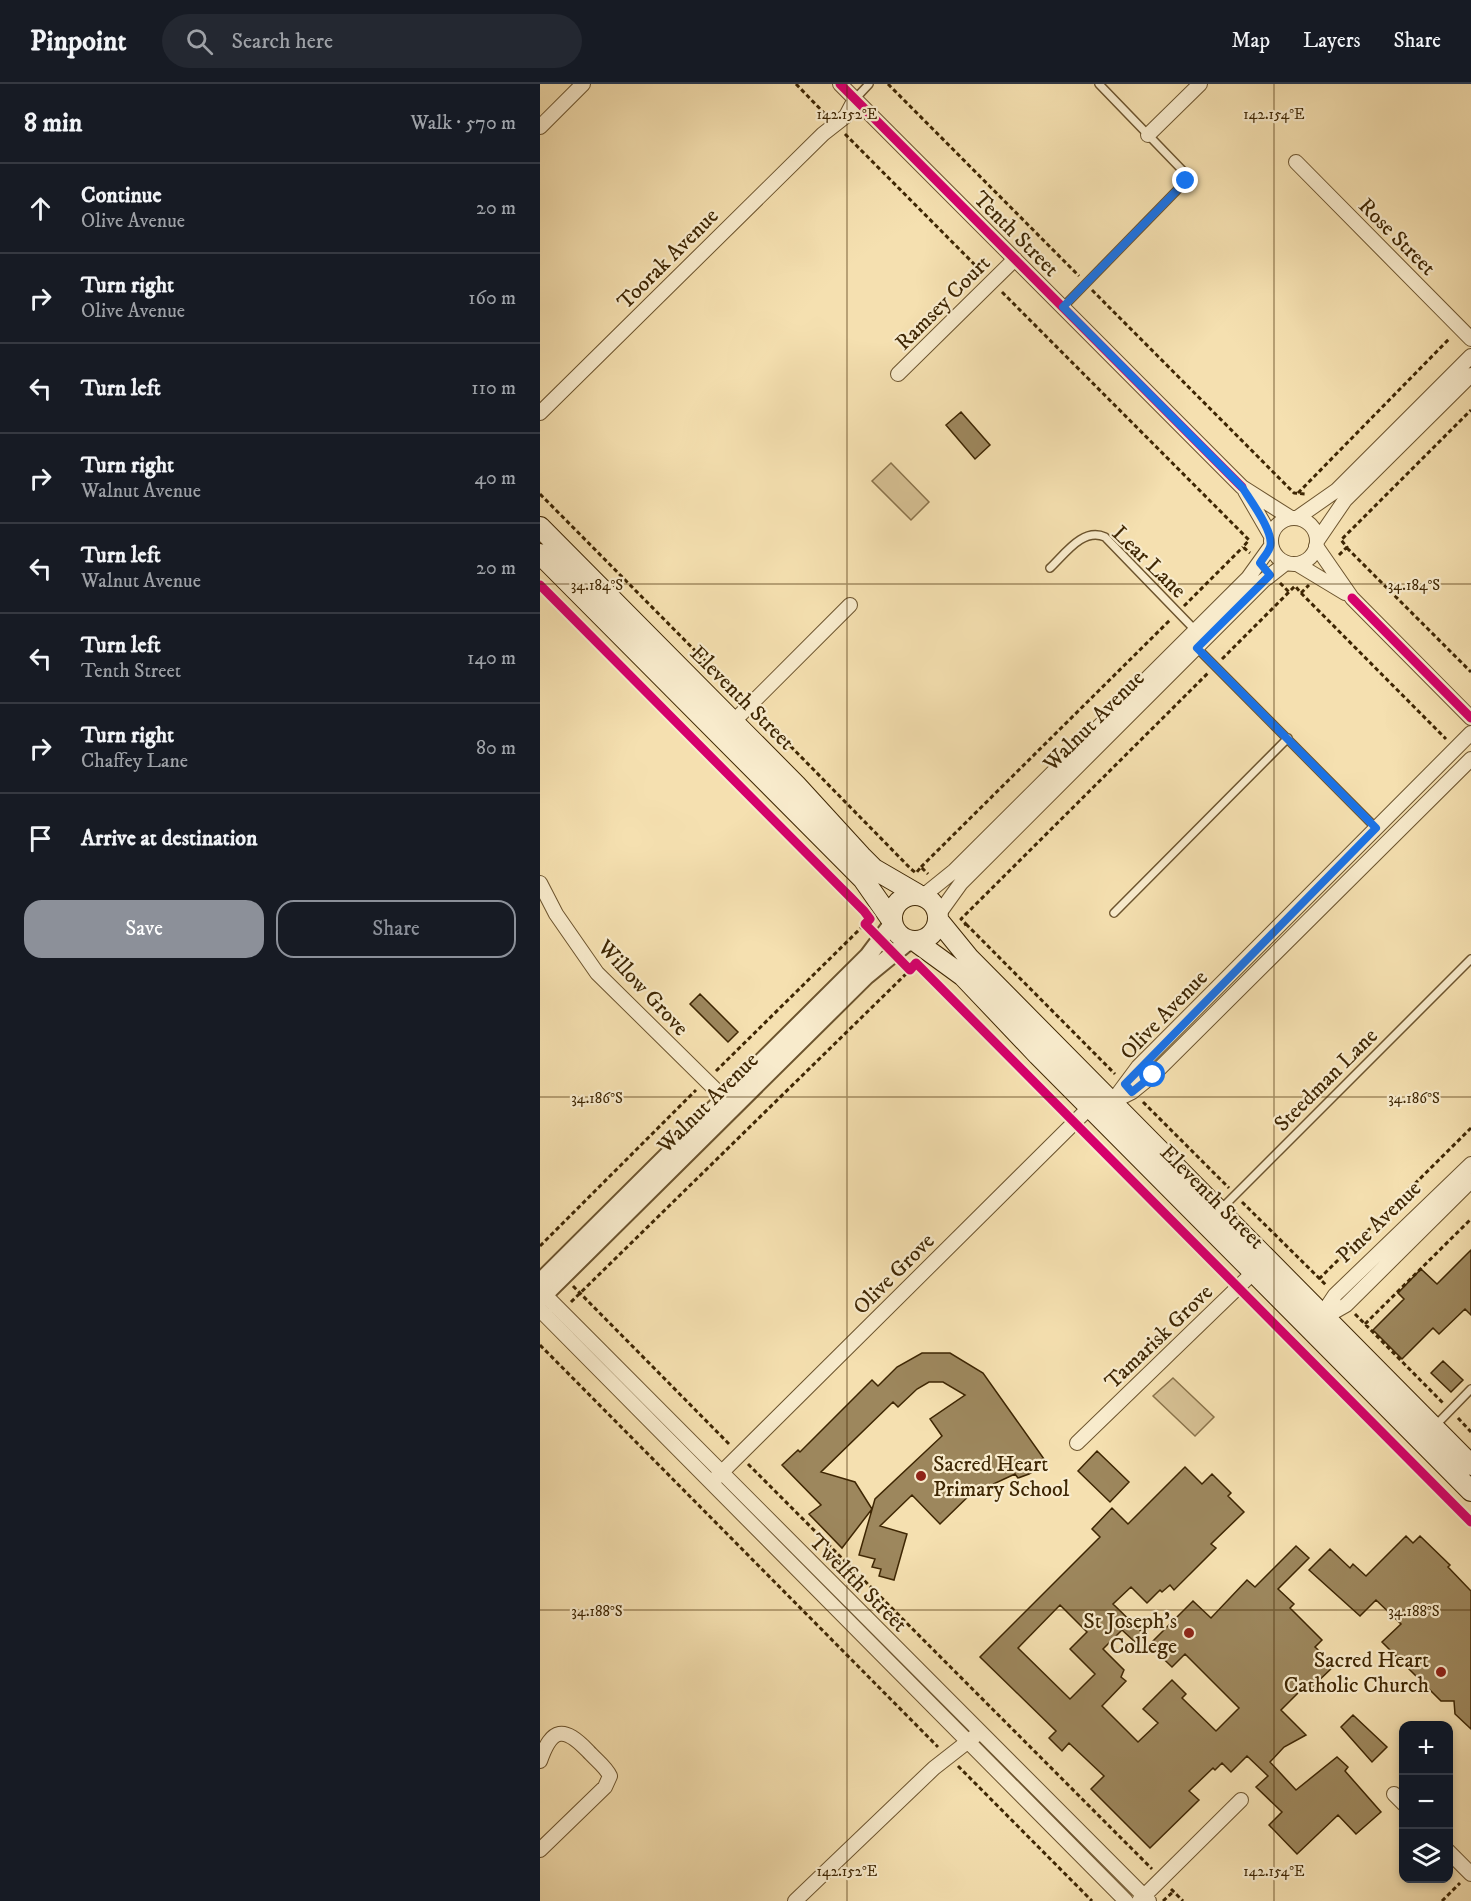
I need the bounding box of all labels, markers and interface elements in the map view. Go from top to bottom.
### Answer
search box [162,14,582,68]
text: Pinpoint [30,24,126,59]
icon: search [183,25,216,58]
text: Search here [231,28,333,55]
text: Map [1231,28,1270,54]
text: Layers [1303,28,1361,54]
text: Share [1394,28,1441,54]
text: 142.152°E [817,105,878,124]
text: 142.154°E [1243,105,1305,124]
text: 8 min [24,107,82,140]
text: Walk · 570 m [411,111,516,136]
route end [1172,167,1198,193]
text: Continue [81,182,162,209]
street label: Tenth Street [967,186,1064,283]
icon: ahead [24,192,57,225]
street label: Rose Street [1353,193,1441,281]
text: 20 m [476,196,516,221]
street label: Toorak Avenue [612,203,724,315]
text: Olive Avenue [81,209,185,234]
street label: Ramsey Court [890,250,996,356]
text: Turn right [81,272,174,299]
icon: right [24,282,57,315]
text: 160 m [468,286,516,311]
text: Olive Avenue [81,299,185,324]
icon: left [24,372,57,405]
text: Turn left [81,375,161,402]
text: 110 m [471,376,516,401]
text: Turn right [81,452,174,479]
icon: right [24,462,57,495]
text: 40 m [474,466,516,491]
text: Walnut Avenue [81,479,201,504]
street label: Lear Lane [1106,520,1192,604]
text: Turn left [81,542,161,569]
icon: left [24,552,57,585]
text: 20 m [476,556,516,581]
text: Walnut Avenue [81,569,201,594]
text: 34.184°S [571,576,623,595]
text: 34.184°S [1388,576,1440,595]
text: Turn left [81,632,161,659]
street label: Eleventh Street [684,640,800,756]
icon: left [24,642,57,675]
text: 140 m [467,646,516,671]
text: Tenth Street [81,659,181,684]
street label: Walnut Avenue [1037,665,1150,778]
text: Turn right [81,722,174,749]
icon: right [24,732,57,765]
text: 80 m [476,736,516,761]
text: Chaffey Lane [81,749,188,774]
icon: arrive [24,822,57,855]
text: Arrive at destination [81,825,258,852]
button: Save [24,900,264,958]
button: Share [276,900,516,958]
street label: Willow Grove [591,934,694,1042]
street label: Olive Avenue [1115,964,1214,1066]
street label: Steedman Lane [1269,1023,1384,1138]
street label: Walnut Avenue [651,1047,764,1160]
route start [1139,1061,1165,1087]
text: 34.186°S [571,1089,623,1108]
text: 34.186°S [1388,1089,1440,1108]
street label: Eleventh Street [1154,1139,1270,1255]
street label: Pine Avenue [1331,1175,1427,1269]
street label: Olive Grove [848,1228,940,1320]
street label: Tamarisk Grove [1099,1279,1219,1395]
place label: Sacred Heart Primary School [933,1451,1070,1503]
marker: Sacred Heart Primary School [914,1469,928,1483]
street label: Twelfth Street [803,1528,913,1638]
text: 34.188°S [571,1602,623,1621]
text: 34.188°S [1388,1602,1440,1621]
place label: St Joseph’s College [1083,1608,1177,1660]
marker: St Joseph’s College [1182,1626,1196,1640]
place label: Sacred Heart Catholic Church [1284,1647,1429,1699]
marker: Sacred Heart Catholic Church [1434,1665,1448,1679]
map controls [1399,1721,1453,1883]
button: + [1399,1721,1453,1775]
button: − [1399,1775,1453,1829]
button: layers [1399,1829,1453,1883]
text: 142.152°E [817,1862,878,1881]
text: 142.154°E [1243,1862,1305,1881]

